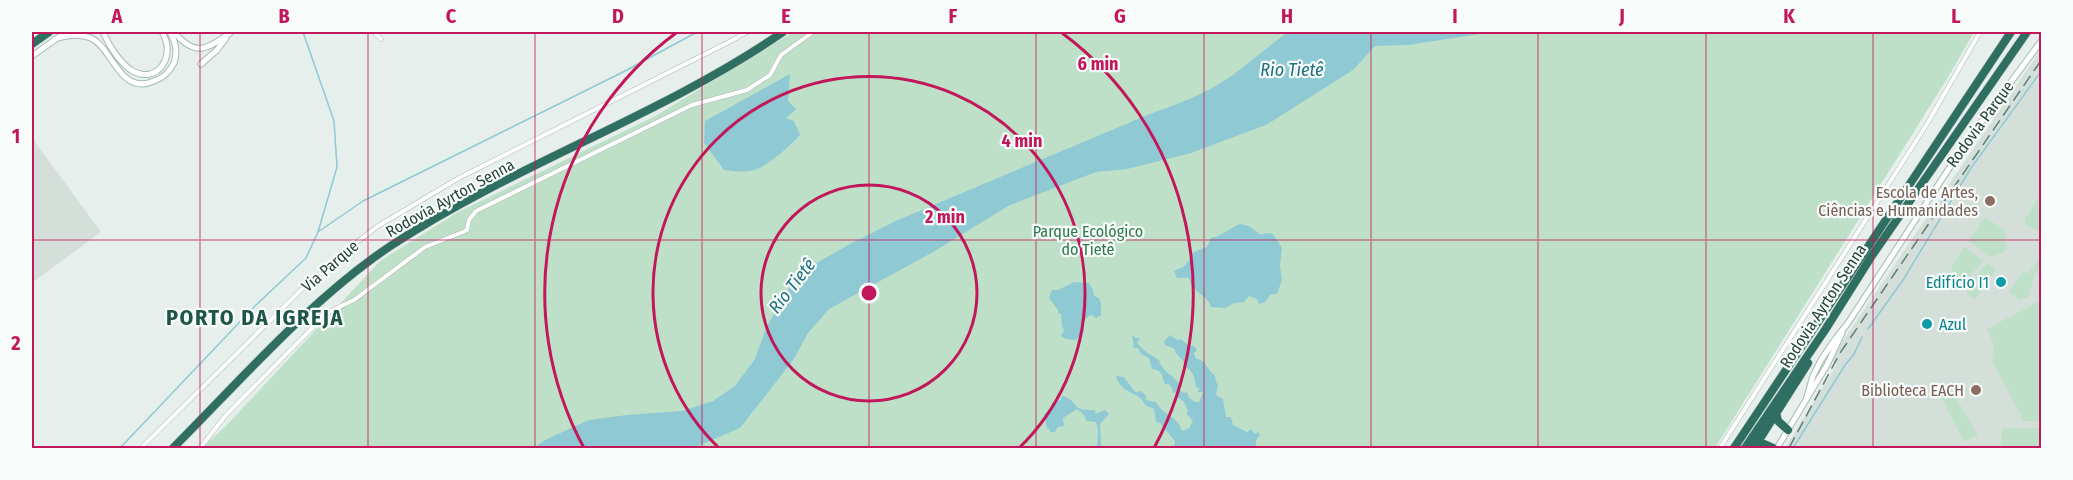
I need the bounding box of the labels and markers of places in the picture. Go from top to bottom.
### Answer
place label: Escola de Artes, Ciências e Humanidades [1818,183,1978,220]
marker: Escola de Artes, Ciências e Humanidades [1983,194,1997,208]
place label: Edifício I1 [1926,273,1989,292]
marker: Edifício I1 [1994,275,2008,289]
centre of rings [859,283,879,303]
place label: Azul [1939,315,1966,334]
marker: Azul [1920,317,1934,331]
place label: Biblioteca EACH [1861,381,1964,400]
marker: Biblioteca EACH [1969,383,1983,397]

